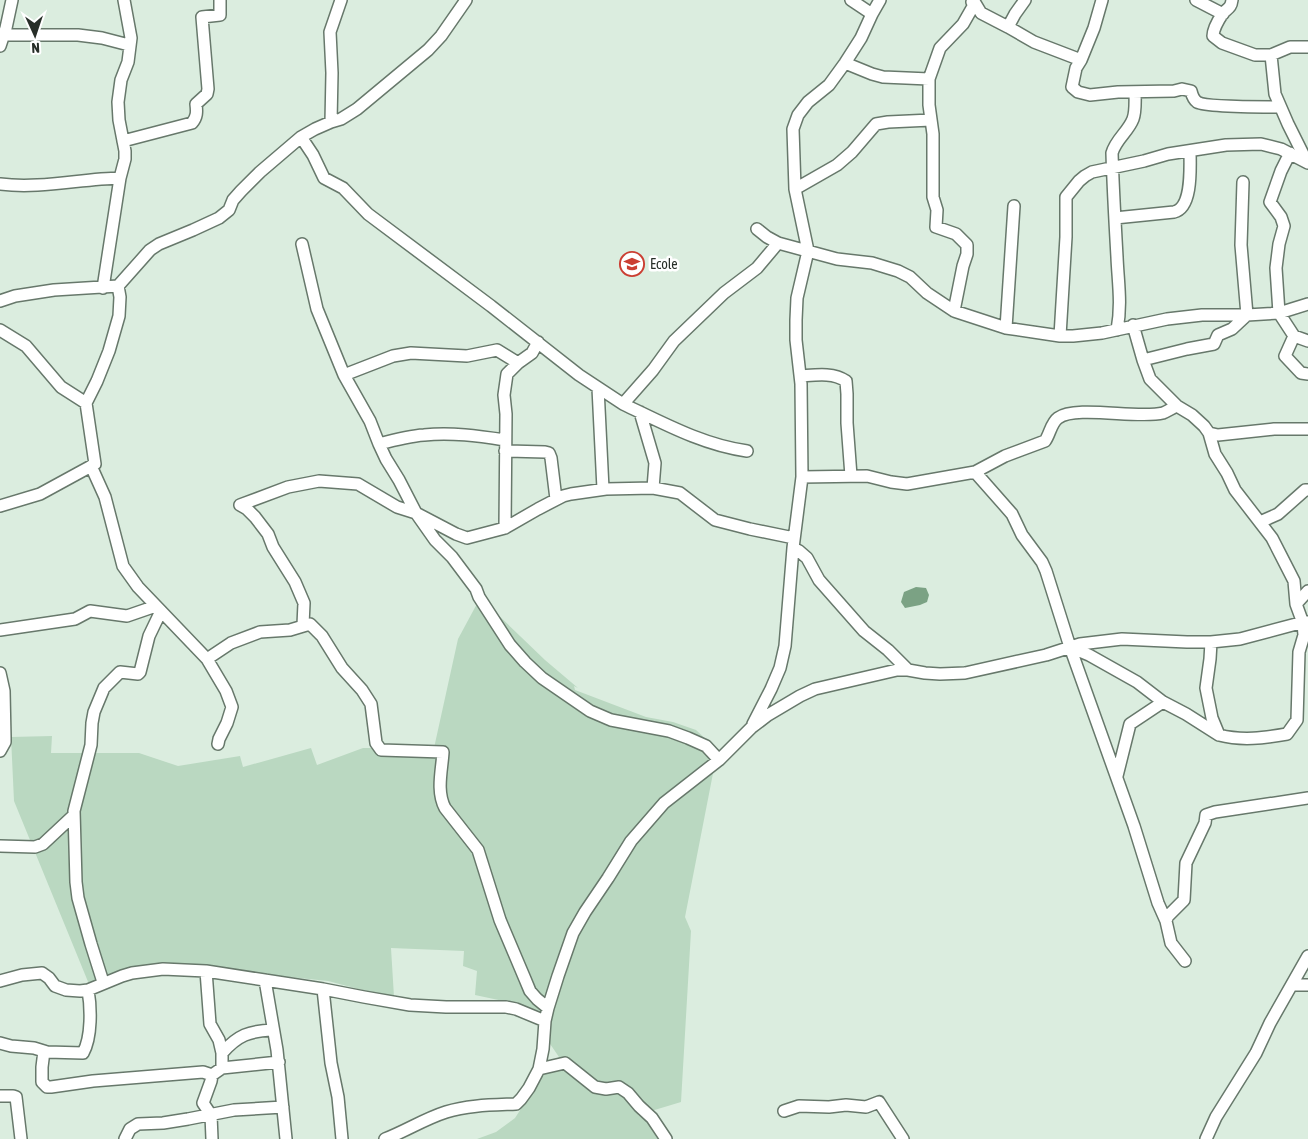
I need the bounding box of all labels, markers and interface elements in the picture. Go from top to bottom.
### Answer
north arrow [10,10,60,60]
text: N [31,40,40,56]
school or university icon: Ecole [619,251,645,277]
place label: Ecole [650,256,678,272]

